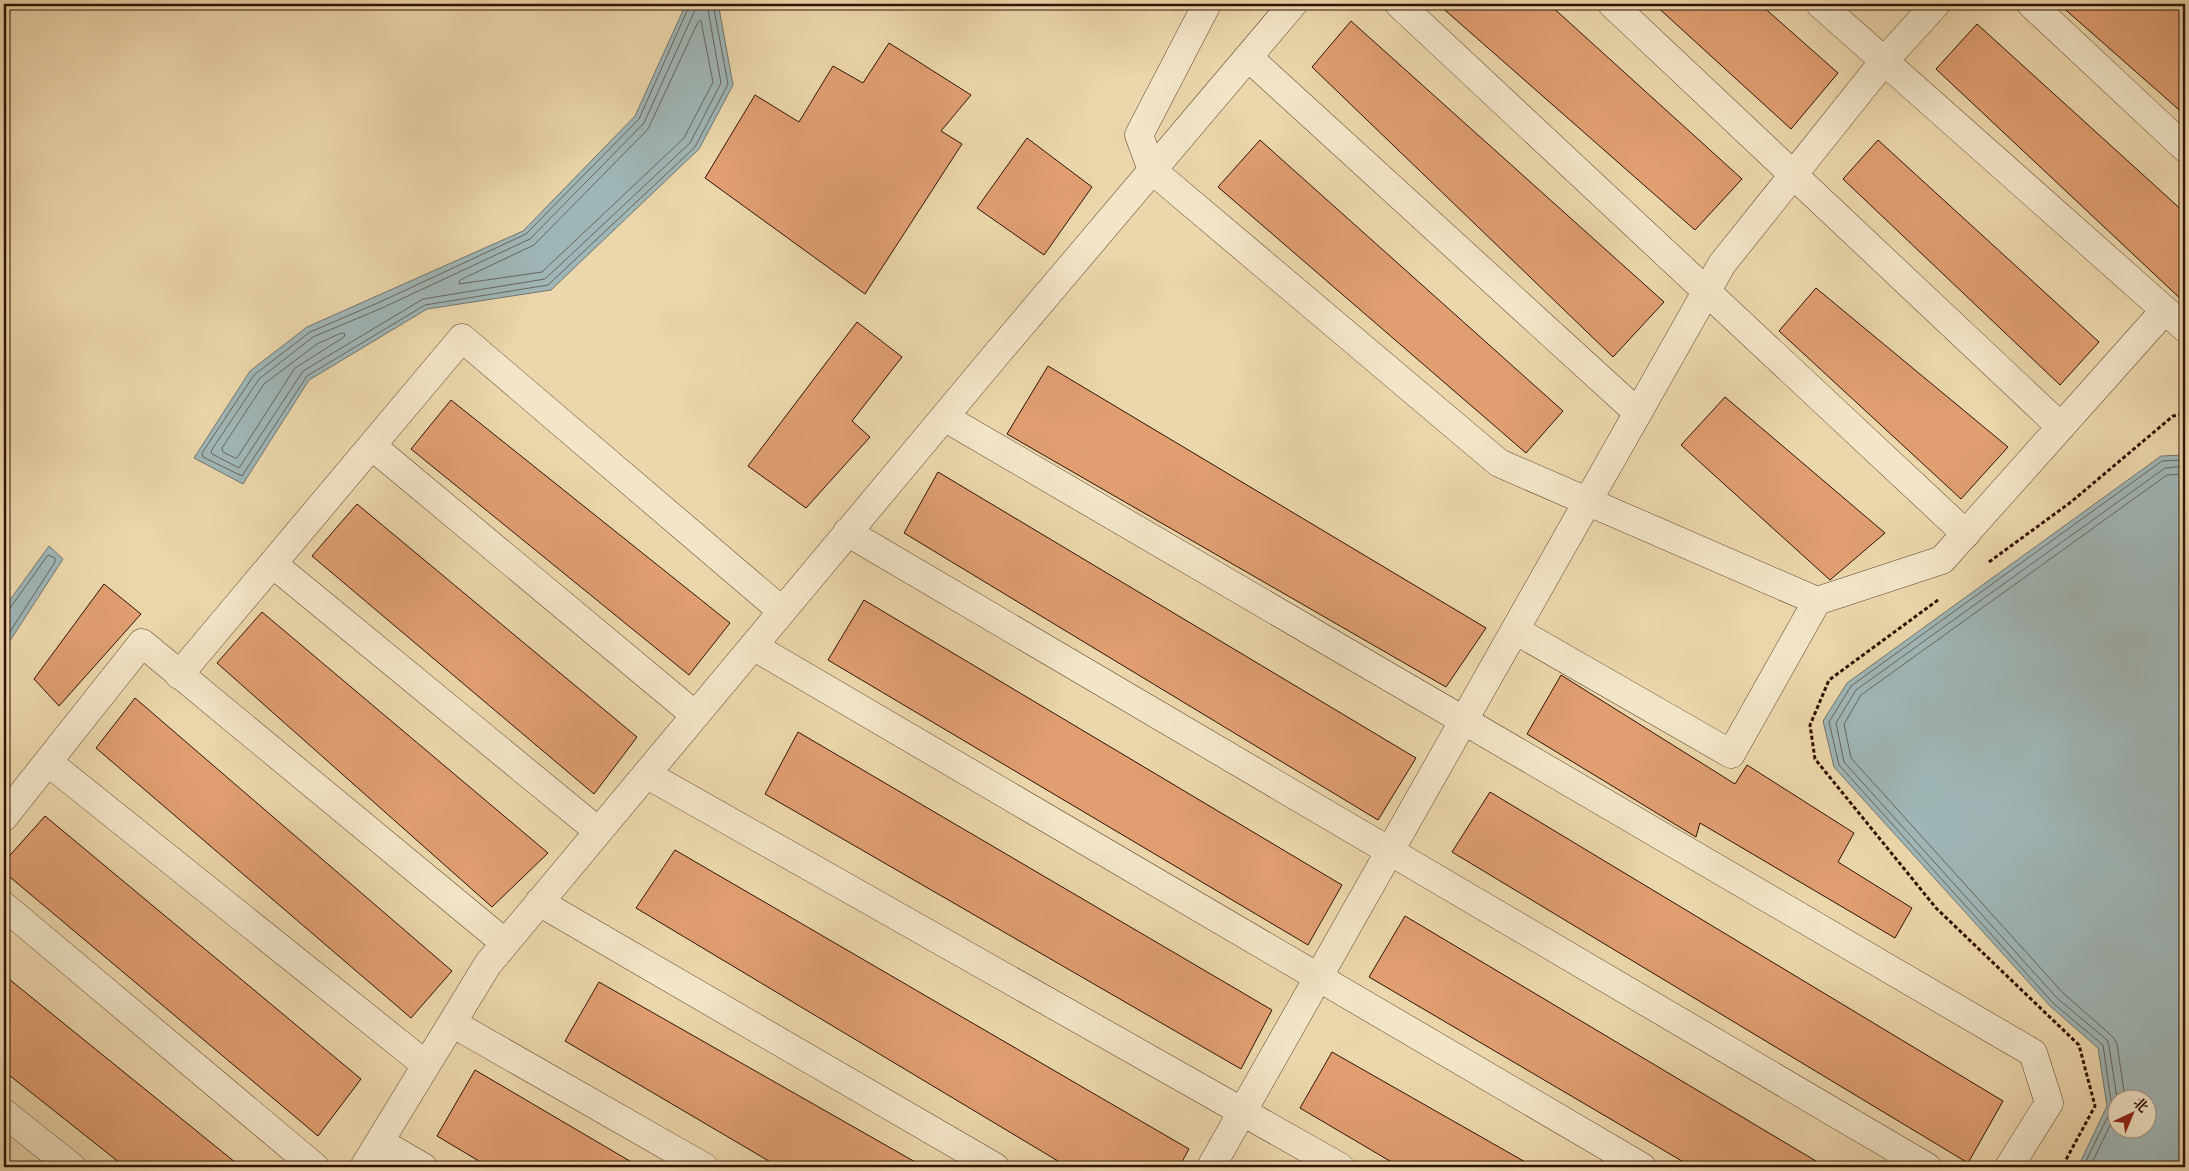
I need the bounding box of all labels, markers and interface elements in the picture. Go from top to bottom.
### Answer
north arrow [2106,1088,2156,1138]
text: 北 [2130,1095,2151,1115]

